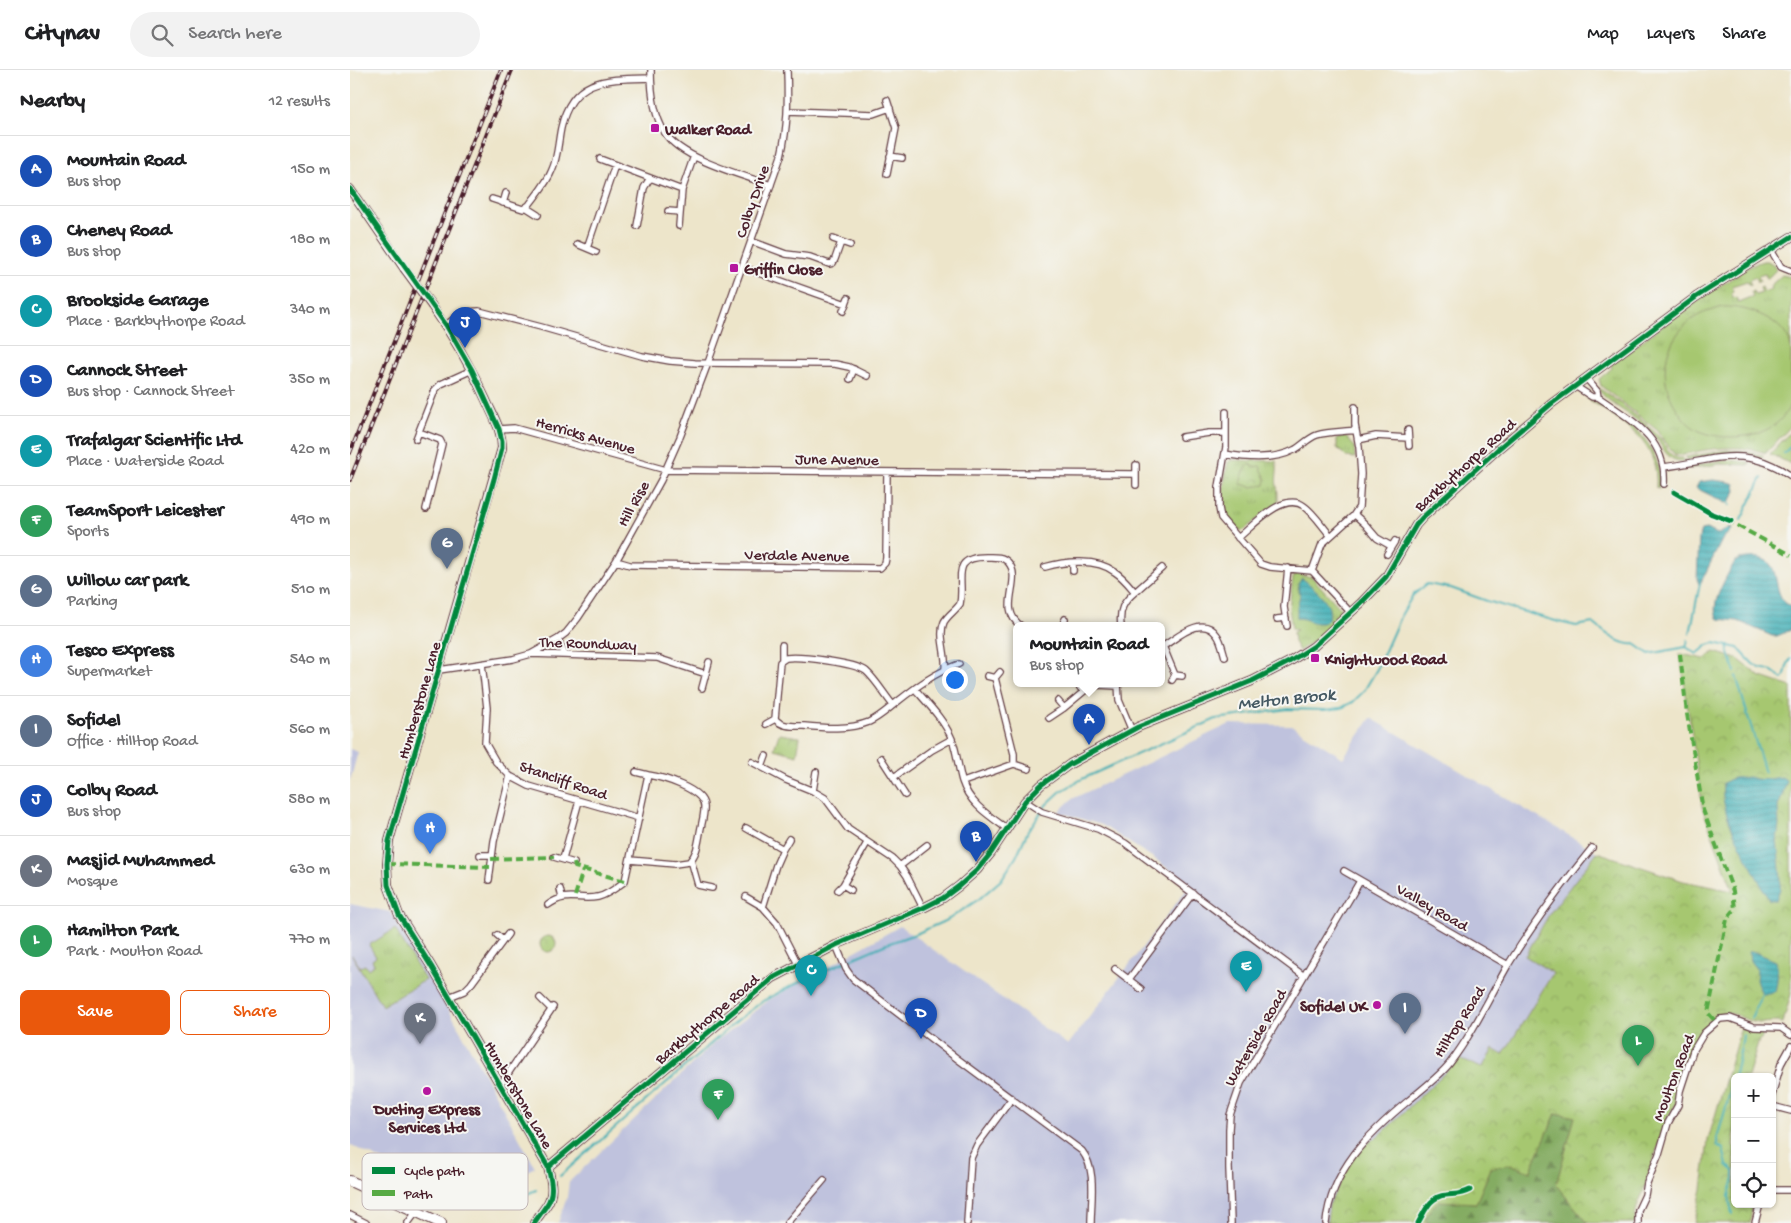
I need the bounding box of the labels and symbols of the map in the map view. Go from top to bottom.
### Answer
marker: Walker Road [649,122,661,134]
place label: Walker Road [664,122,752,141]
street label: Colby Drive [733,163,776,241]
place label: Griffin Close [744,261,823,281]
marker: Griffin Close [728,262,740,274]
pin: J [449,307,481,348]
street label: Herricks Avenue [533,414,638,461]
street label: Barkbythorpe Road [1411,415,1522,518]
street label: June Avenue [795,451,880,472]
street label: Hill Rise [615,478,656,531]
pin: G [431,528,463,569]
street label: Verdale Avenue [743,547,850,568]
street label: The Roundway [538,634,637,657]
street label: Humberstone Lane [396,639,447,762]
marker: Knightwood Road [1309,652,1321,664]
place label: Knightwood Road [1324,652,1448,671]
your location [942,667,968,693]
water label: Melton Brook [1237,685,1338,716]
pin: A [1073,704,1105,745]
street label: Stancliff Road [517,758,611,807]
pin: H [414,813,446,854]
pin: B [960,821,992,862]
street label: Valley Road [1391,880,1472,938]
pin: E [1230,951,1262,992]
pin: C [795,955,827,996]
street label: Barkbythorpe Road [652,971,765,1070]
street label: Hilltop Road [1431,982,1492,1062]
street label: Waterside Road [1222,986,1293,1091]
pin: I [1389,993,1421,1034]
pin: D [905,998,937,1039]
place label: Sofidel UK [1300,998,1369,1018]
marker: Sofidel UK [1371,999,1383,1011]
pin: K [404,1003,436,1044]
pin: L [1622,1025,1654,1066]
street label: Moulton Road [1650,1031,1701,1124]
street label: Humberstone Lane [478,1038,556,1154]
pin: F [702,1079,734,1120]
marker: Ducting Express Services Ltd [421,1085,433,1097]
place label: Ducting Express Services Ltd [372,1102,481,1139]
legend [362,1153,528,1210]
text: Cycle path [404,1164,465,1181]
text: Path [403,1187,433,1204]

